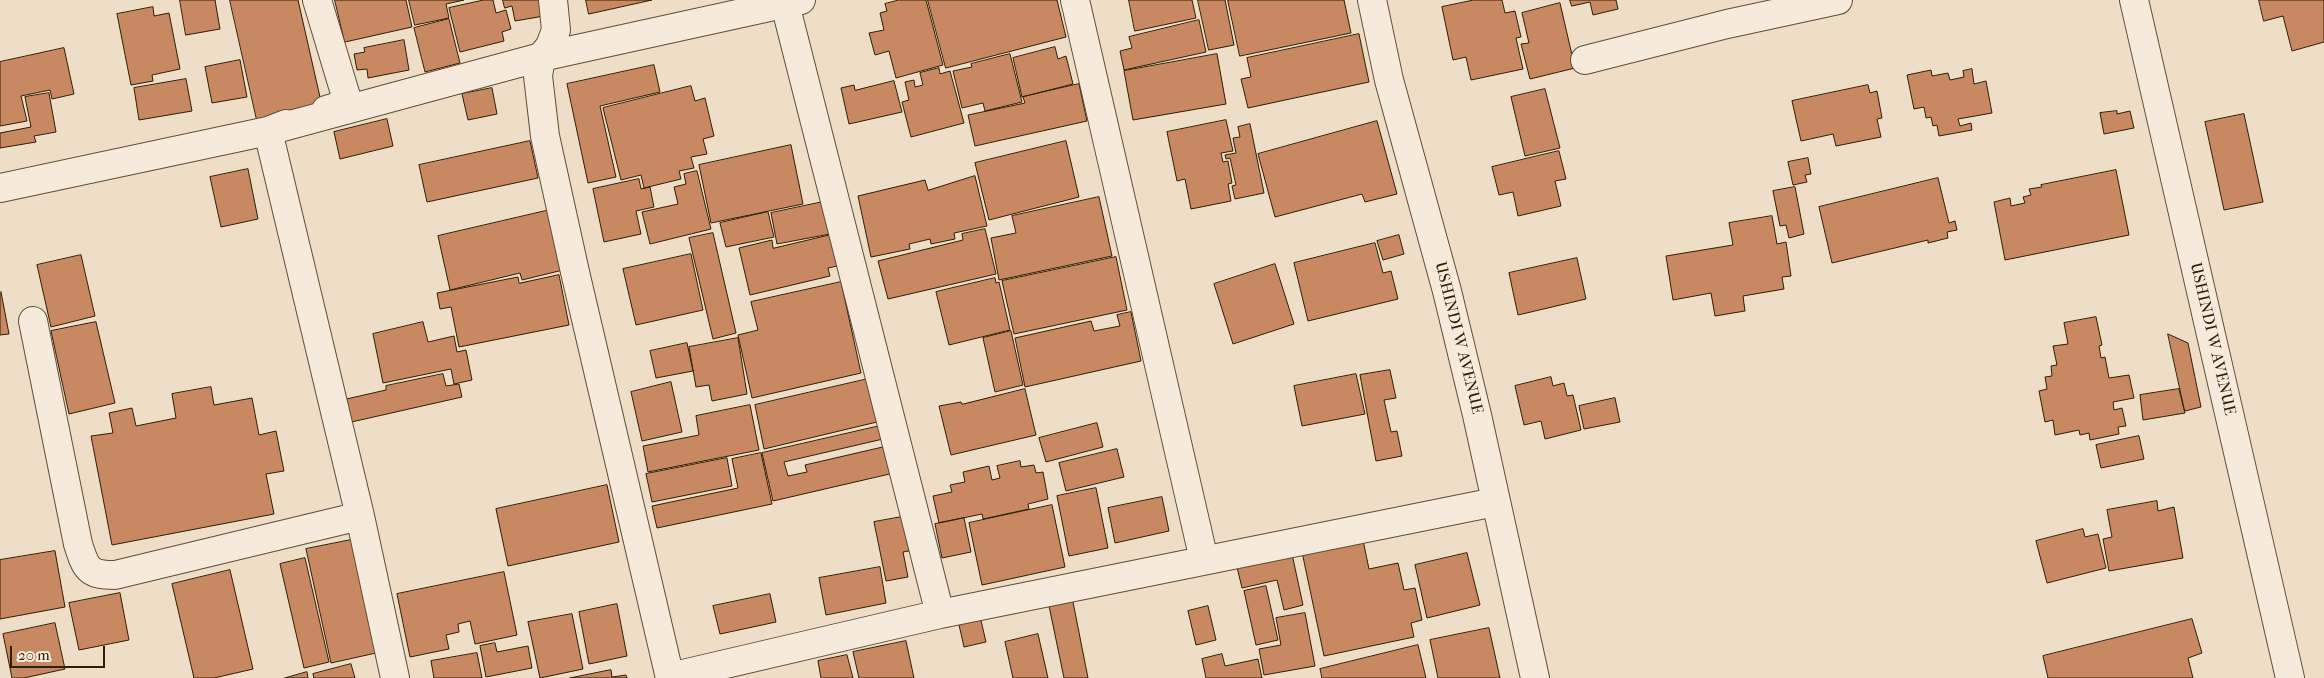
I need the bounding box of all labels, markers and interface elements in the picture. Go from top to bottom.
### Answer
street label: USHINDI W AVENUE [1430,260,1486,416]
street label: USHINDI W AVENUE [2185,261,2239,417]
scale bar [12,636,108,668]
text: 20 m [18,646,50,664]

